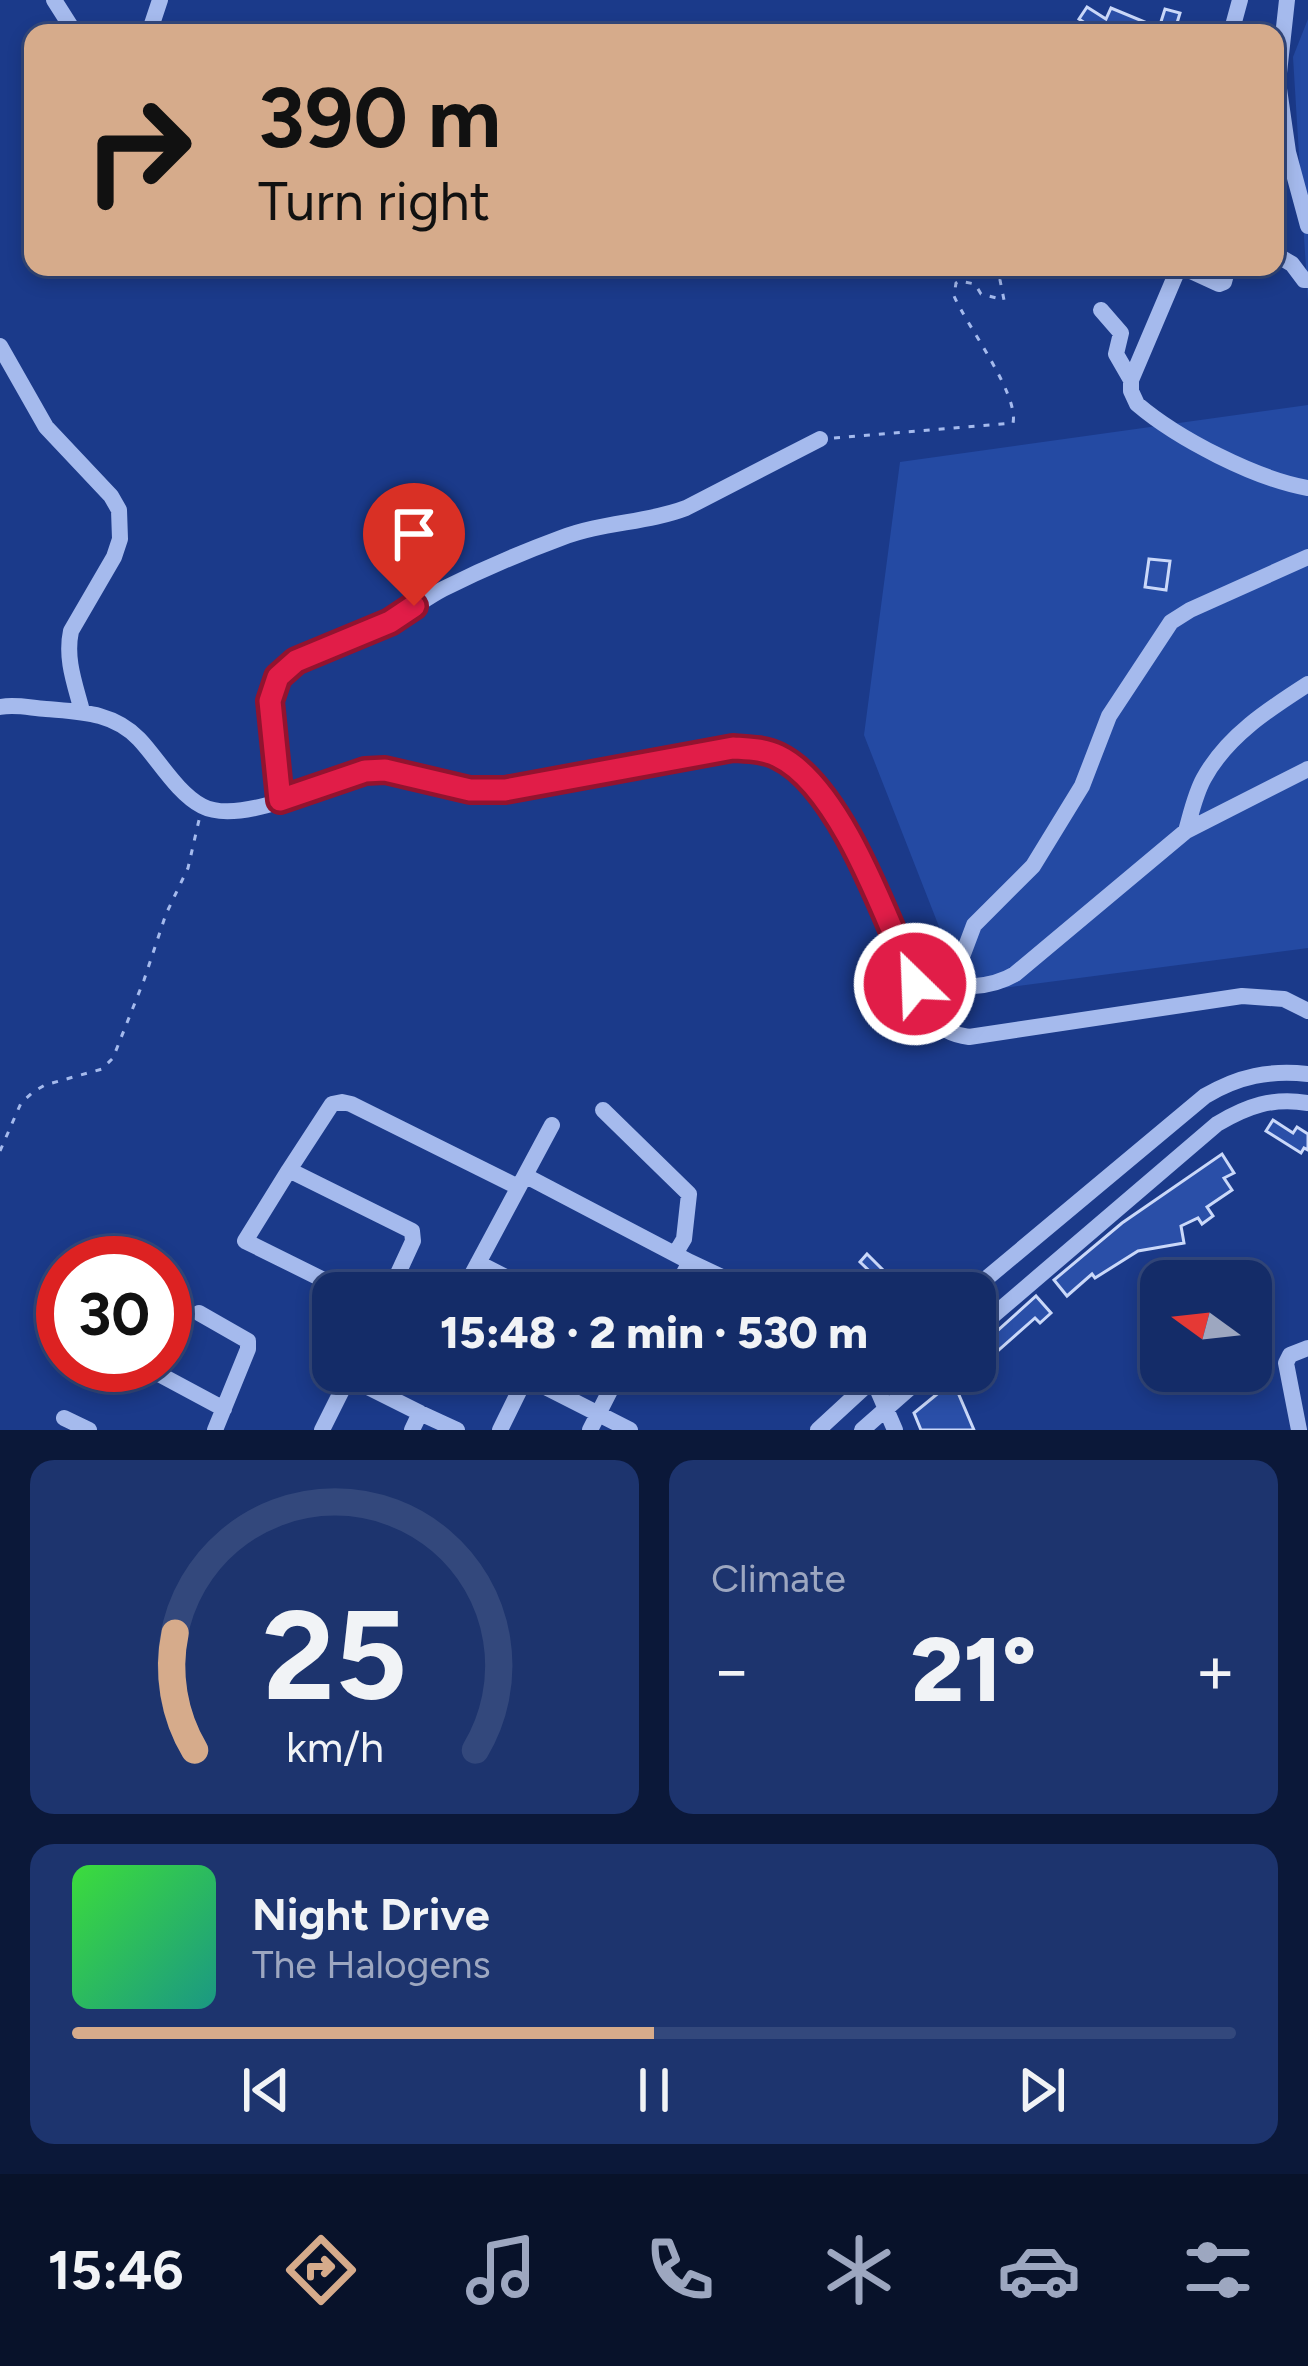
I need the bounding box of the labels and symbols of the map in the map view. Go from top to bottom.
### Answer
pin [363,483,465,606]
position arrow [852,921,978,1047]
speed limit sign: 30 [36,1236,192,1392]
north arrow [1140,1260,1272,1392]

